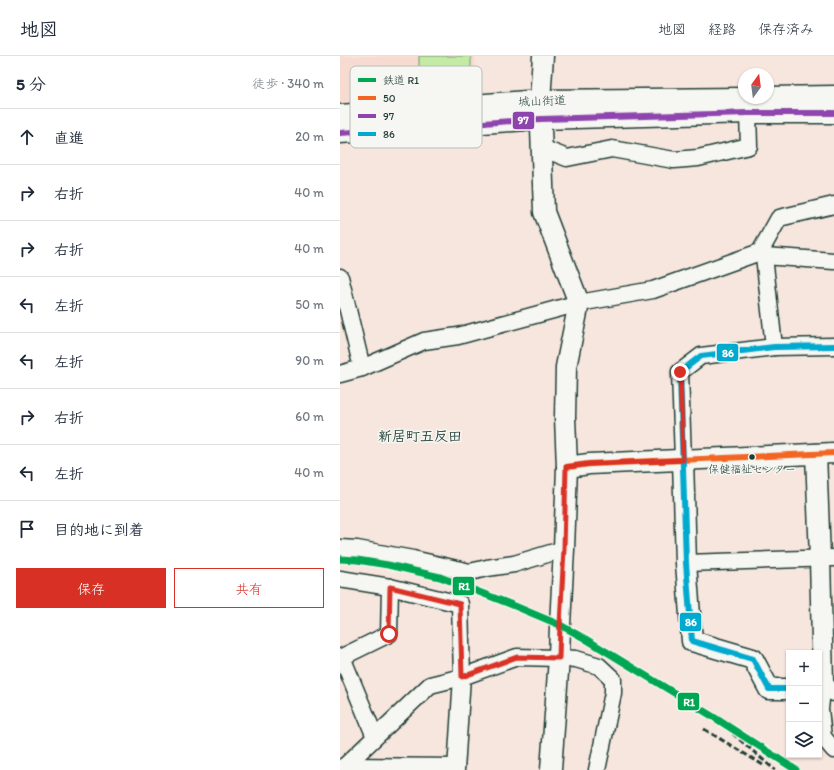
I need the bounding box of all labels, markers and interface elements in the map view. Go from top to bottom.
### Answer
text: 地図 [20,18,58,41]
text: 地図 [658,21,686,38]
text: 経路 [708,21,736,38]
text: 保存済み [758,21,814,38]
legend [350,66,482,148]
north arrow [738,68,774,104]
text: 5 分 [16,74,46,94]
text: 鉄道 R1 [383,74,419,87]
text: 徒歩 · 340 m [252,76,324,91]
text: 50 [383,92,396,105]
street label: 城山街道 [518,93,566,109]
text: 97 [383,110,395,123]
line badge: 97 [512,111,535,130]
text: 97 [517,114,529,127]
icon: ahead [16,126,38,148]
text: 86 [383,128,395,141]
text: 直進 [54,129,84,147]
text: 20 m [295,129,324,144]
icon: right [16,182,38,204]
text: 右折 [54,185,84,203]
text: 40 m [294,185,324,200]
icon: right [16,238,38,260]
text: 右折 [54,241,84,259]
text: 40 m [294,241,324,256]
icon: left [16,294,38,316]
text: 左折 [54,297,84,315]
text: 50 m [295,297,324,312]
line badge: 86 [716,343,739,362]
text: 86 [722,347,734,360]
icon: left [16,350,38,372]
text: 左折 [54,353,84,371]
text: 90 m [295,353,324,368]
route end [671,363,689,381]
icon: right [16,406,38,428]
text: 右折 [54,409,84,427]
text: 60 m [295,409,324,424]
district label: 新居町五反田 [378,428,462,445]
marker: 保健福祉センター [747,452,757,462]
icon: left [16,462,38,484]
place label: 保健福祉センター [708,463,796,476]
text: 左折 [54,465,84,483]
text: 40 m [294,465,324,480]
icon: arrive [16,518,38,540]
text: 目的地に到着 [54,521,144,539]
button: 保存 [16,568,166,608]
button: 共有 [174,568,324,608]
line badge: R1 [452,576,475,596]
text: R1 [458,580,471,593]
line badge: 86 [679,612,702,632]
text: 86 [685,616,697,629]
route start [380,625,398,643]
map controls [786,650,822,758]
button: + [786,650,822,686]
button: − [786,686,822,722]
line badge: R1 [677,692,700,711]
text: R1 [683,696,696,709]
button: layers [786,722,822,758]

